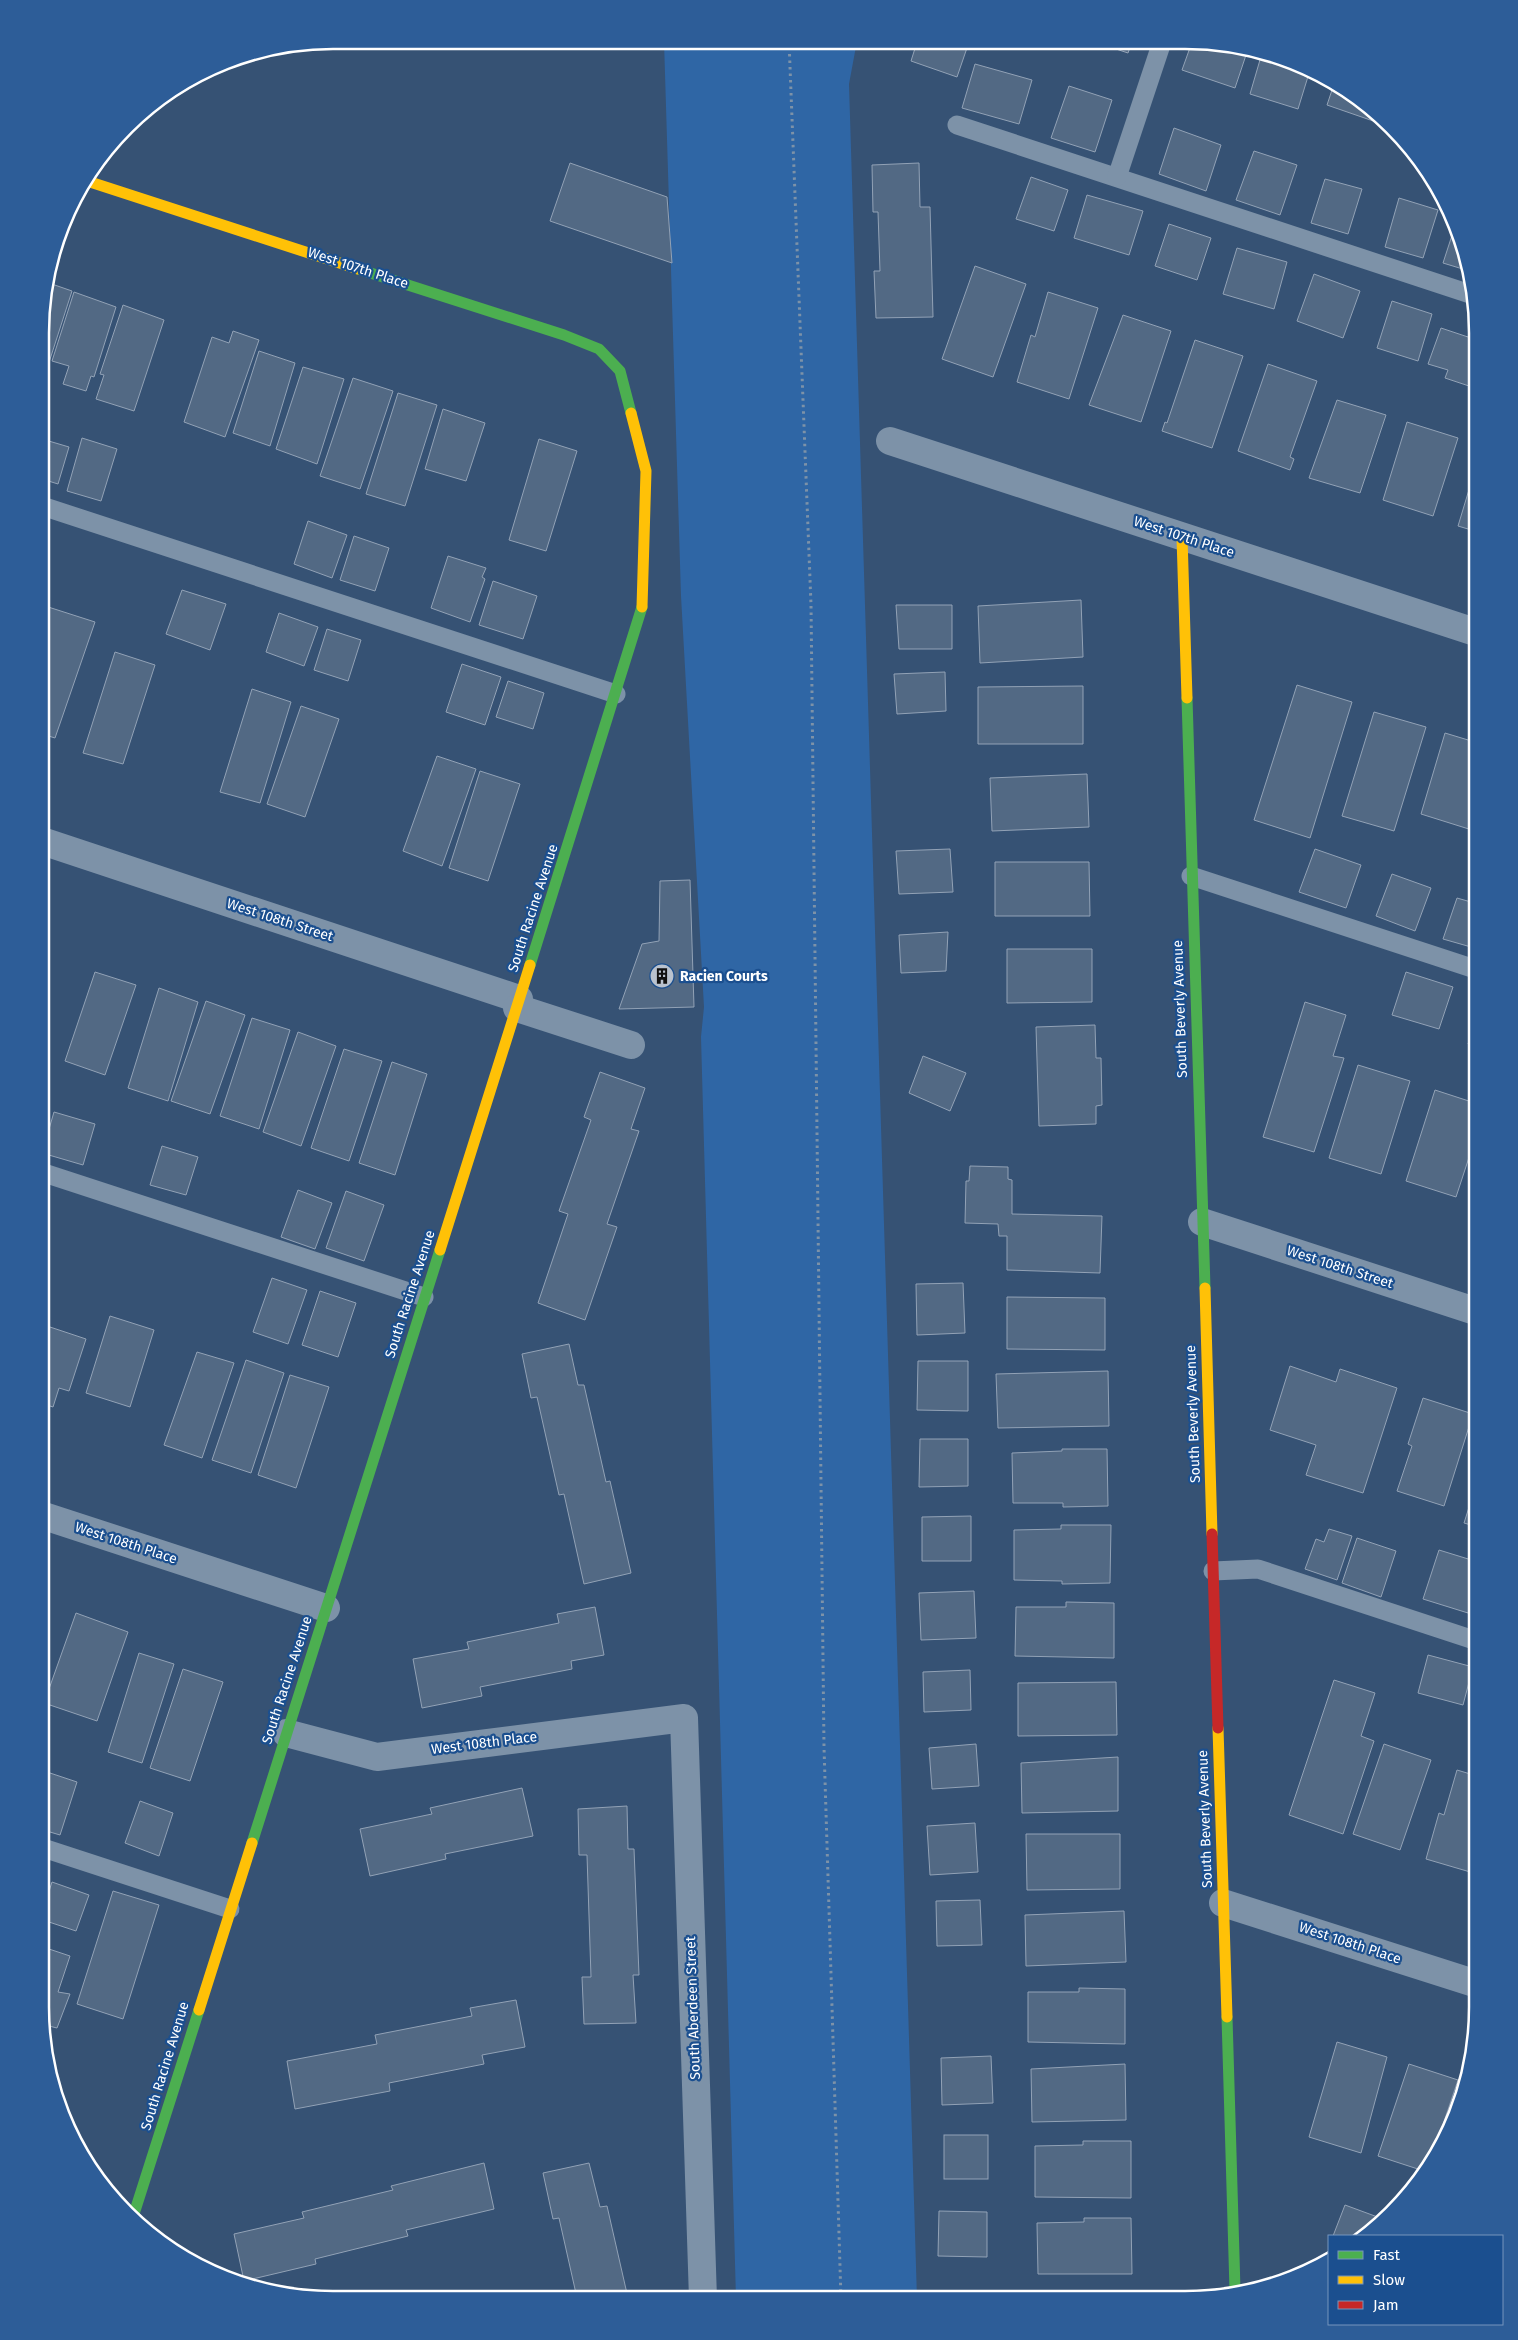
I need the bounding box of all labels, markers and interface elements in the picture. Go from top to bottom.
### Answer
street label: West 107th Place [306,244,410,292]
street label: West 107th Place [1132,513,1236,561]
street label: South Racine Avenue [504,842,562,974]
street label: West 108th Street [225,895,336,946]
street label: South Beverly Avenue [1169,940,1191,1078]
building icon: Racien Courts [649,963,675,989]
place label: Racien Courts [680,968,768,985]
street label: South Racine Avenue [381,1228,439,1360]
street label: West 108th Street [1285,1242,1396,1293]
street label: South Beverly Avenue [1182,1345,1204,1483]
street label: West 108th Place [73,1518,179,1568]
street label: South Racine Avenue [258,1614,316,1746]
street label: West 108th Place [430,1728,538,1758]
street label: South Beverly Avenue [1194,1750,1216,1888]
street label: West 108th Place [1297,1918,1403,1968]
street label: South Aberdeen Street [682,1935,704,2080]
street label: South Racine Avenue [137,2000,193,2132]
legend [1328,2235,1503,2325]
text: Fast [1373,2246,1400,2264]
text: Slow [1373,2271,1405,2289]
text: Jam [1373,2296,1399,2314]

